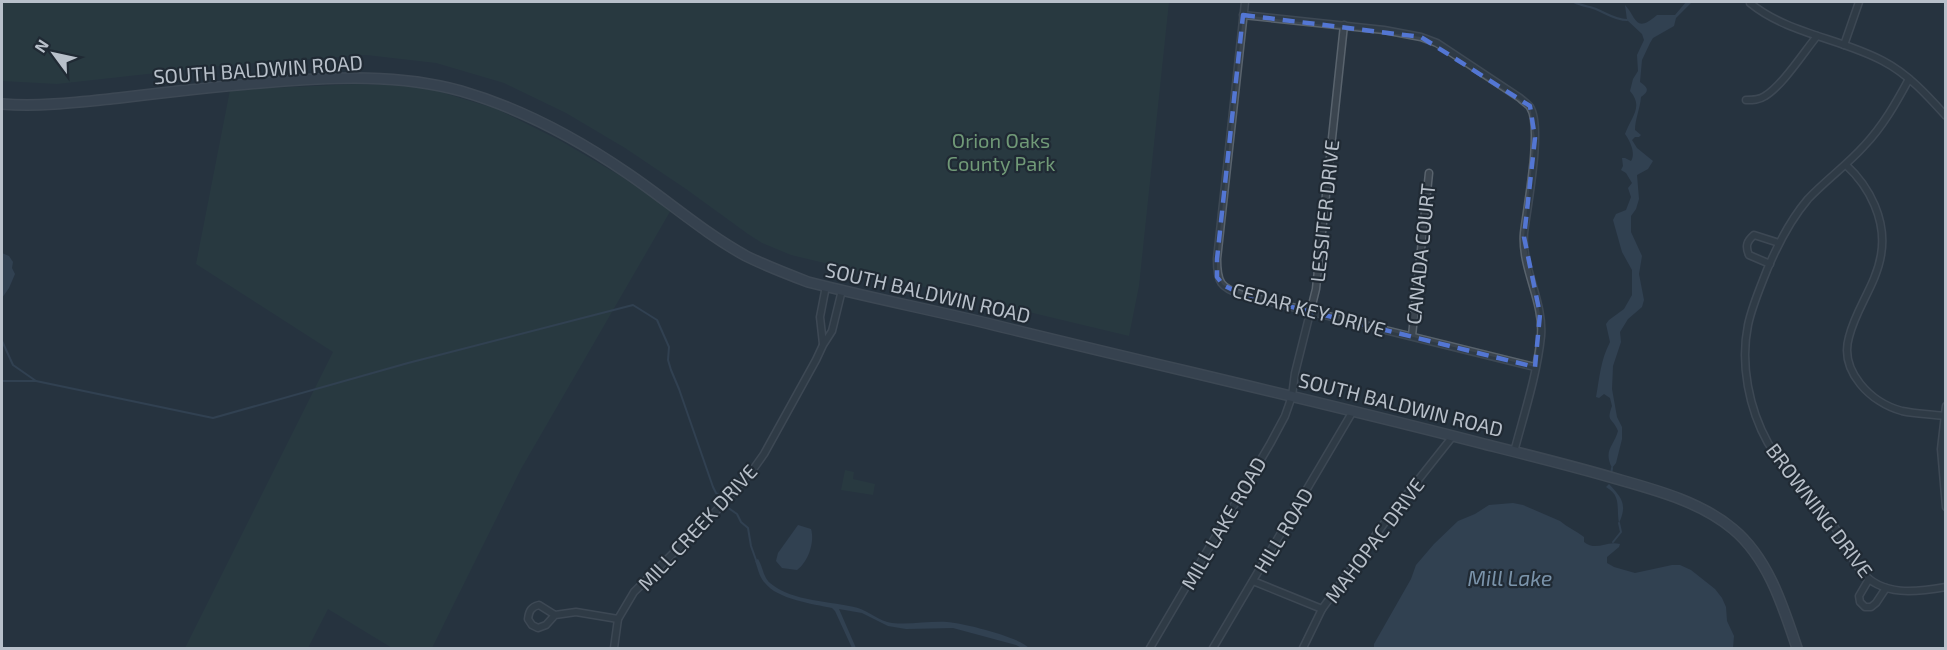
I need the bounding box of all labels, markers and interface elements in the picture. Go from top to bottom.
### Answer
north arrow [24,24,84,84]
text: N [30,36,52,56]
street label: SOUTH BALDWIN ROAD [152,50,364,88]
park label: Orion Oaks County Park [947,128,1055,175]
street label: LESSITER DRIVE [1305,139,1343,283]
street label: CANADA COURT [1401,182,1439,326]
street label: SOUTH BALDWIN ROAD [823,257,1033,327]
street label: CEDAR KEY DRIVE [1230,277,1388,341]
street label: SOUTH BALDWIN ROAD [1296,367,1506,441]
street label: BROWNING DRIVE [1762,438,1878,582]
street label: MILL LAKE ROAD [1175,453,1271,593]
street label: MILL CREEK DRIVE [632,459,762,595]
street label: MAHOPAC DRIVE [1319,473,1429,607]
street label: HILL ROAD [1248,483,1318,577]
water label: Mill Lake [1468,565,1552,590]

